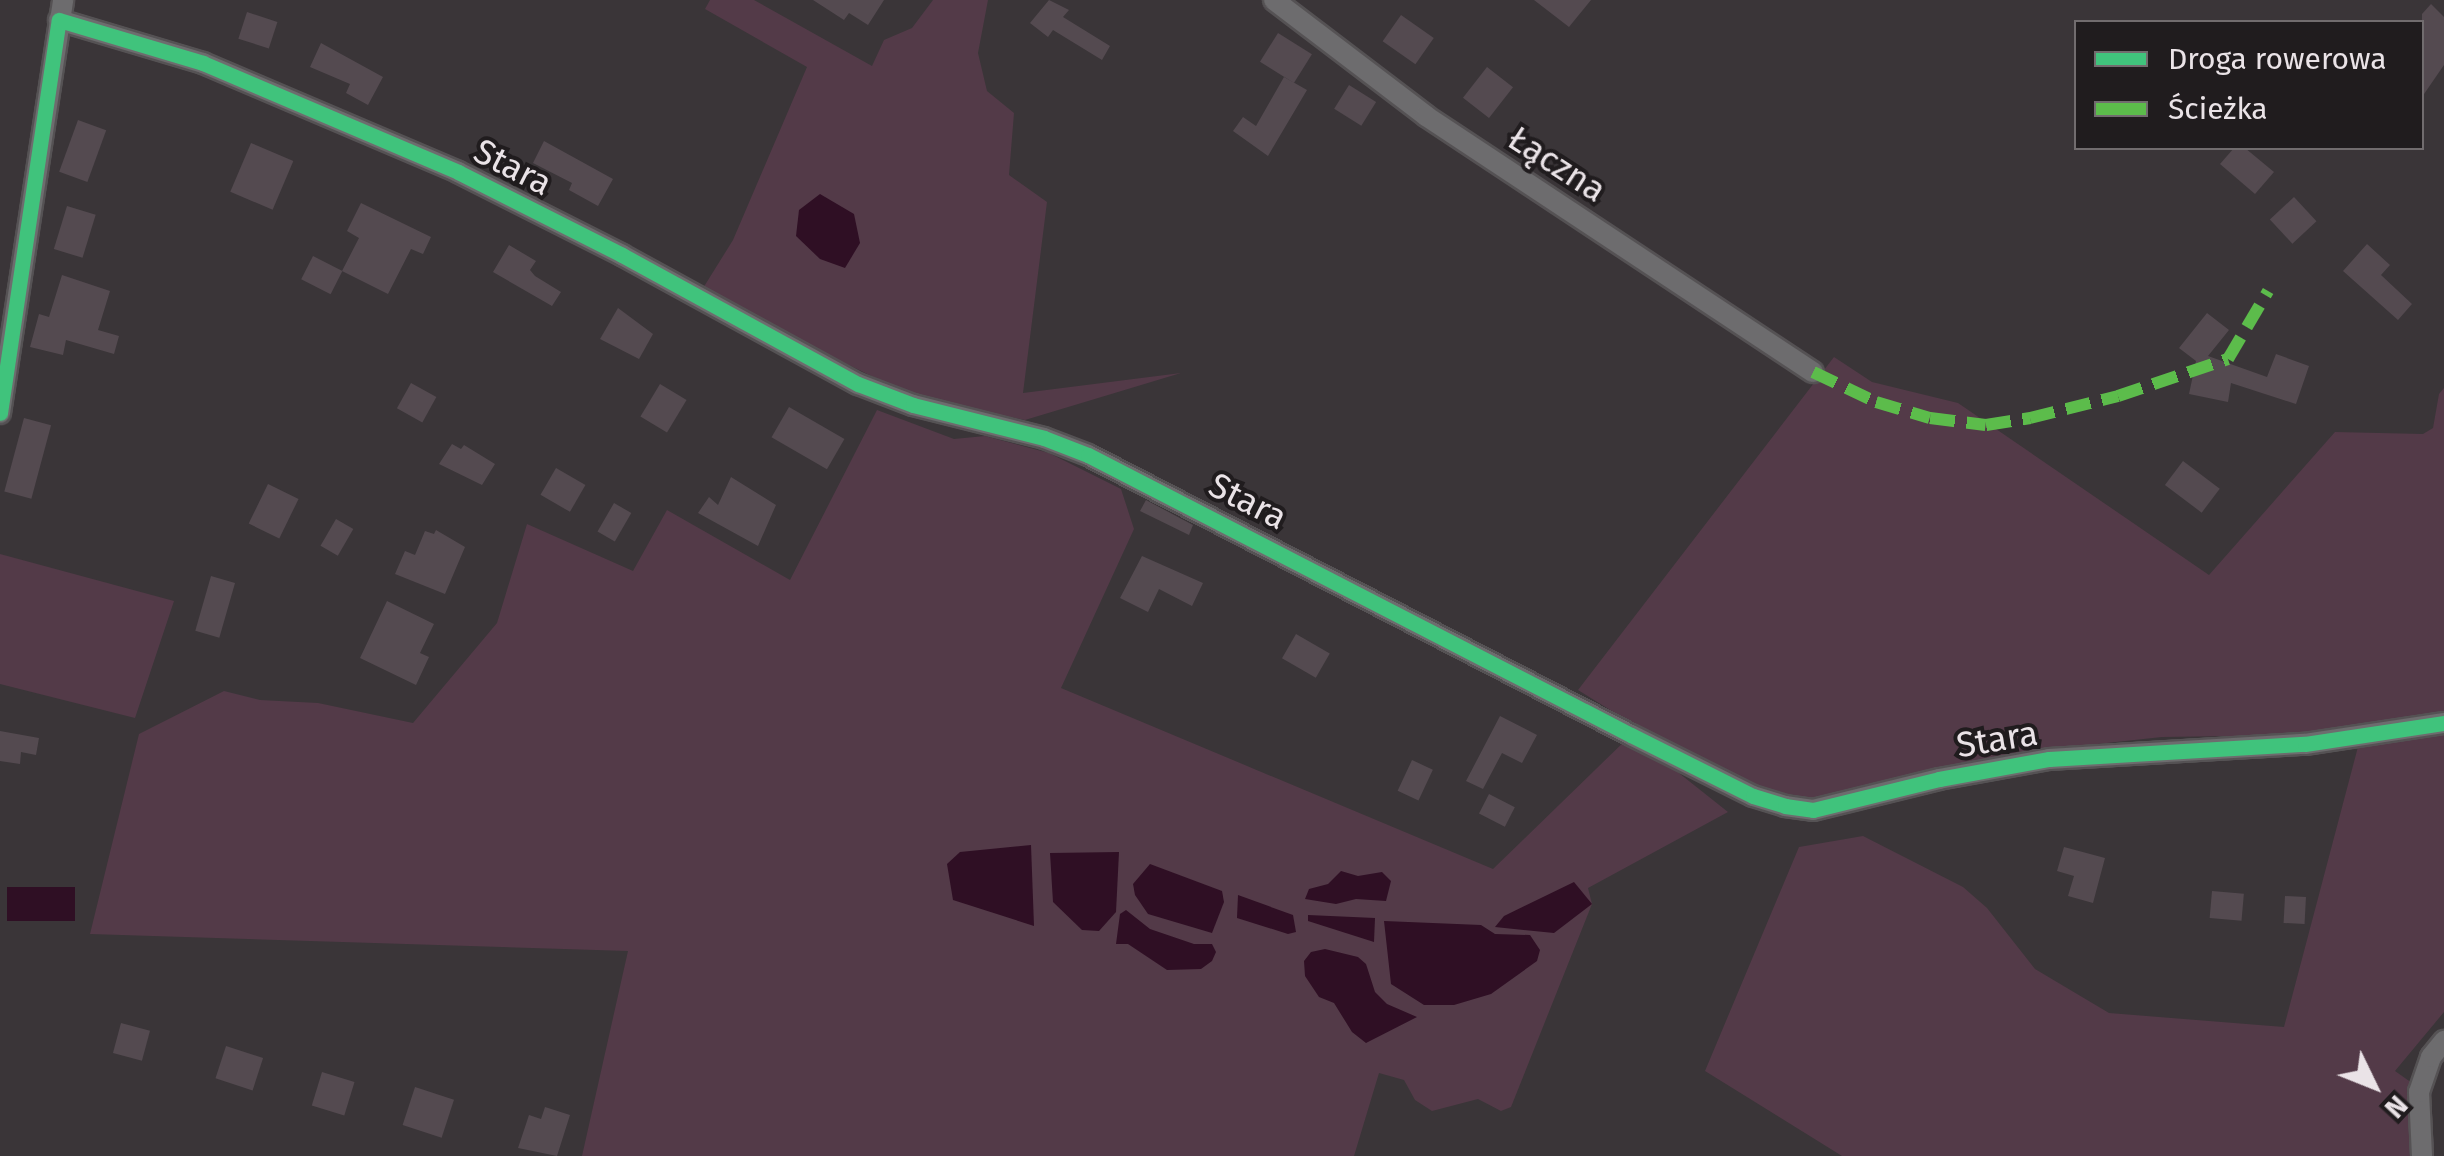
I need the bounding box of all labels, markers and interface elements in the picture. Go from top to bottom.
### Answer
legend [2074,20,2424,150]
text: Droga rowerowa [2168,41,2387,77]
text: Ścieżka [2168,91,2268,127]
street label: Łączna [1500,117,1614,211]
street label: Stara [467,130,559,204]
street label: Stara [1202,464,1294,538]
street label: Stara [1953,712,2041,766]
north arrow [2324,1036,2424,1136]
text: N [2378,1089,2415,1125]

